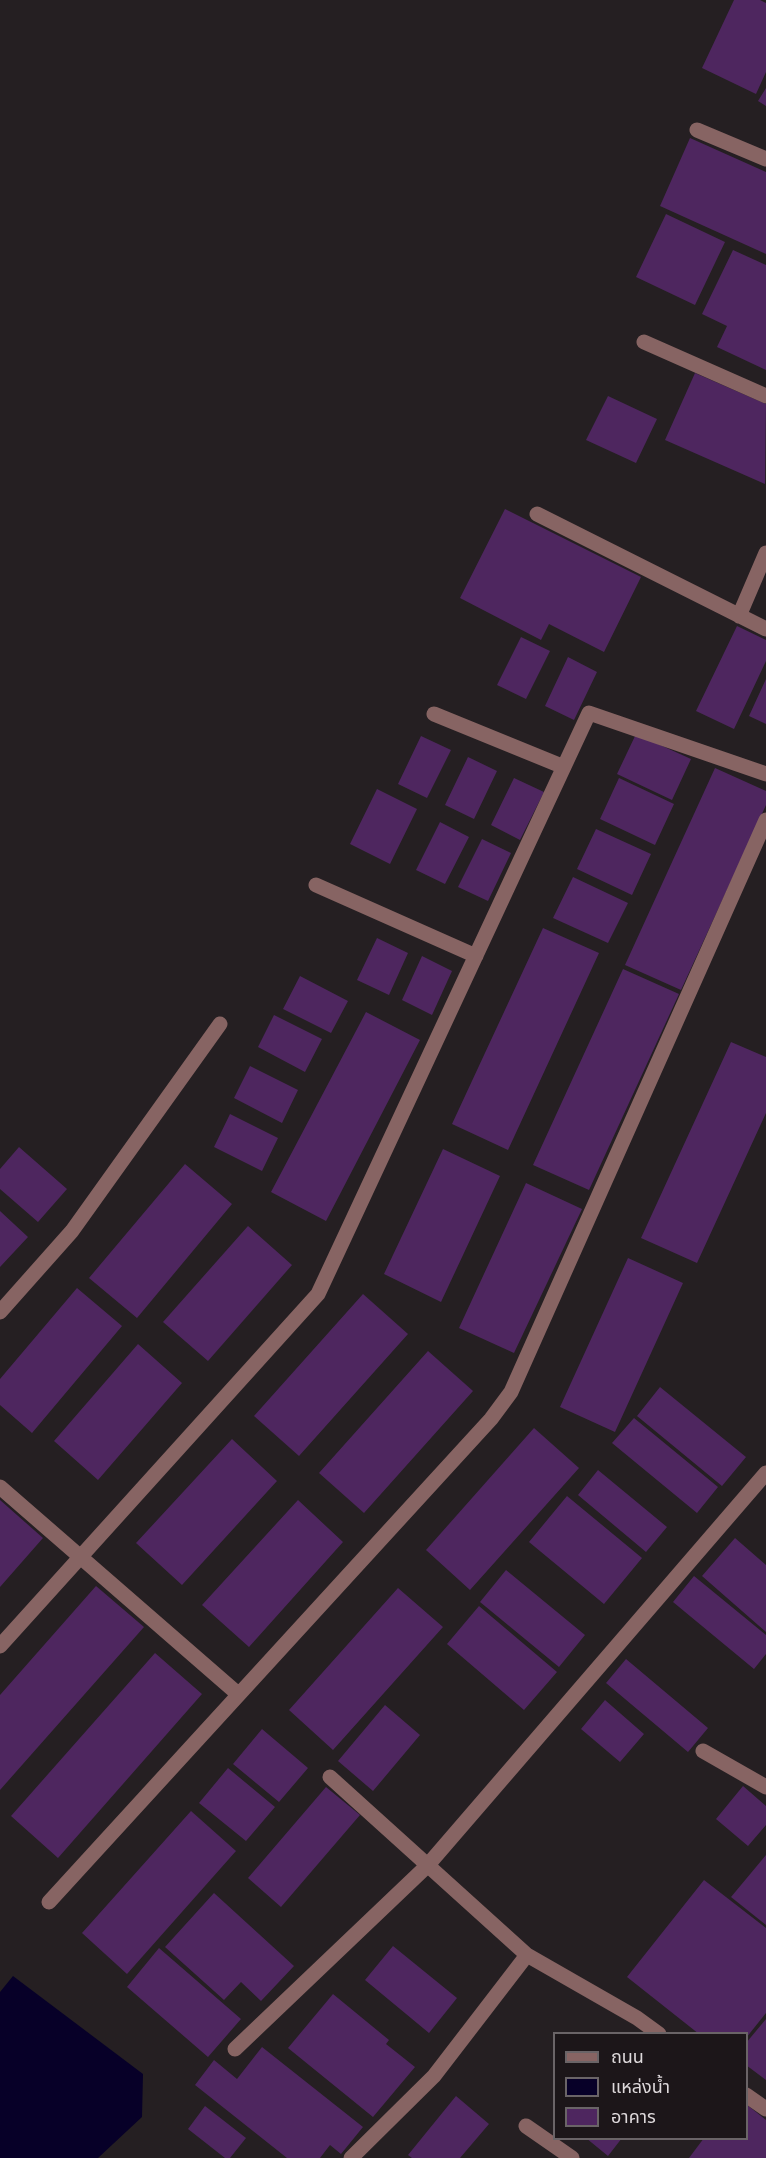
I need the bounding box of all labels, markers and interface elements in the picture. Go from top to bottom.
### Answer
legend [553,2032,748,2140]
text: ถนน [611,2045,644,2068]
text: แหล่งน้ำ [611,2075,670,2098]
text: อาคาร [611,2105,656,2128]

